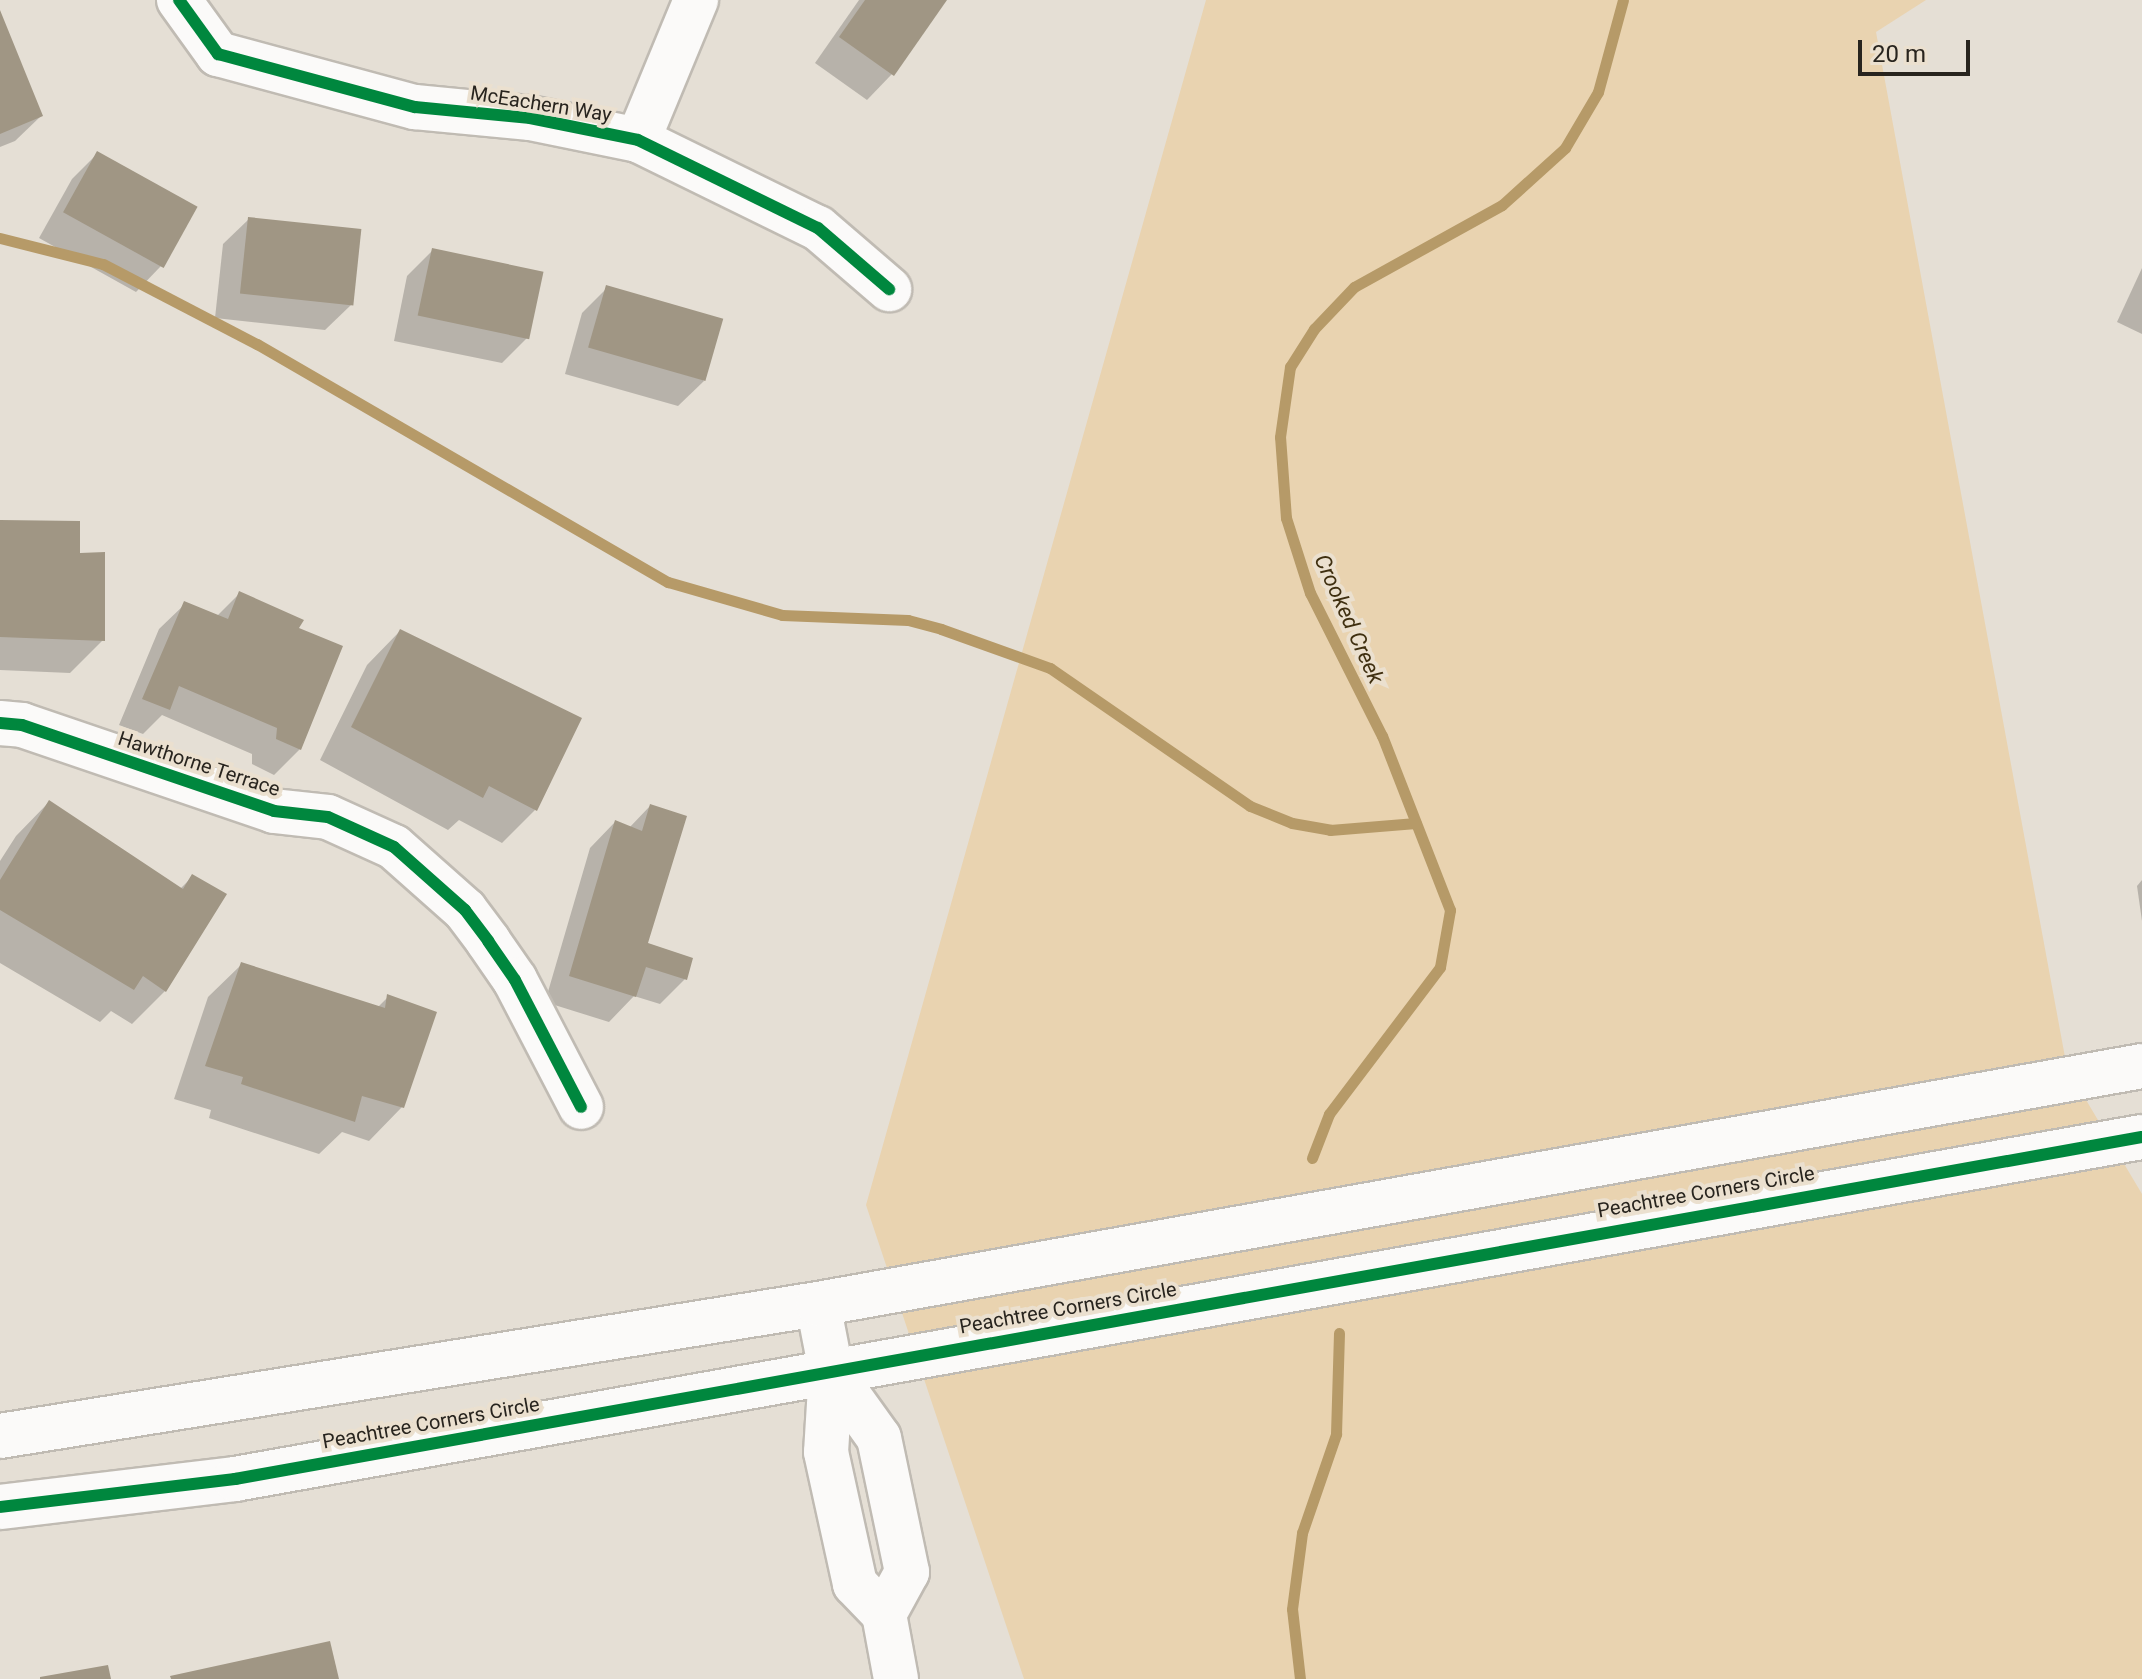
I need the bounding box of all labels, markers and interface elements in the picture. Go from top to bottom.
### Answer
scale bar [1862,24,1974,74]
text: 20 m [1872,40,1926,68]
street label: McEachern Way [469,81,613,127]
water label: Crooked Creek [1309,550,1389,688]
street label: Hawthorne Terrace [115,726,283,802]
street label: Peachtree Corners Circle [1596,1161,1816,1223]
street label: Peachtree Corners Circle [958,1277,1178,1339]
street label: Peachtree Corners Circle [321,1392,541,1454]

